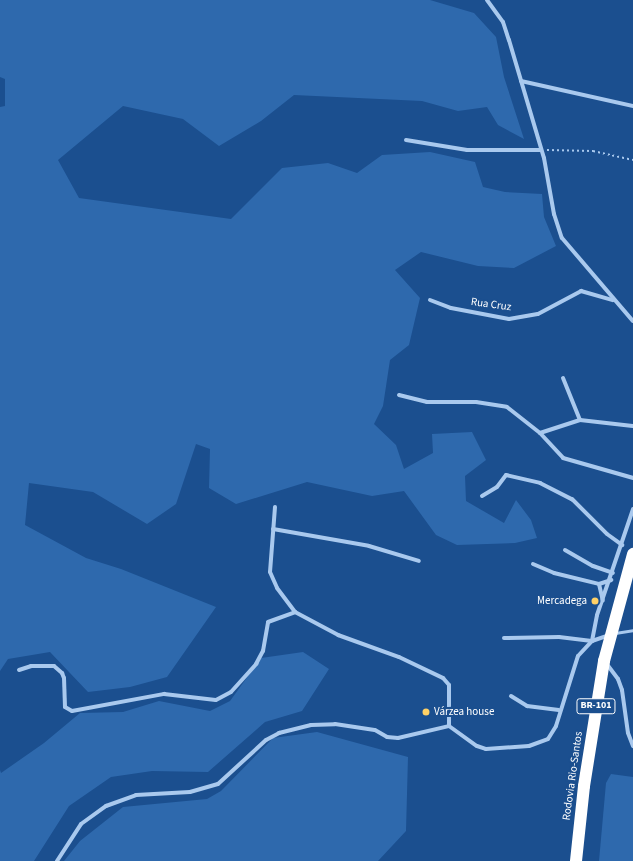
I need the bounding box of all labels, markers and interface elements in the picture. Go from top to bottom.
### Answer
street label: Rua Cruz [470,296,512,314]
place label: Mercadega [537,594,587,608]
marker: Mercadega [590,596,600,606]
road number: BR-101 [576,698,616,714]
place label: Várzea house [434,705,494,719]
marker: Várzea house [421,707,431,717]
street label: Rodovia Rio-Santos [560,731,586,821]

